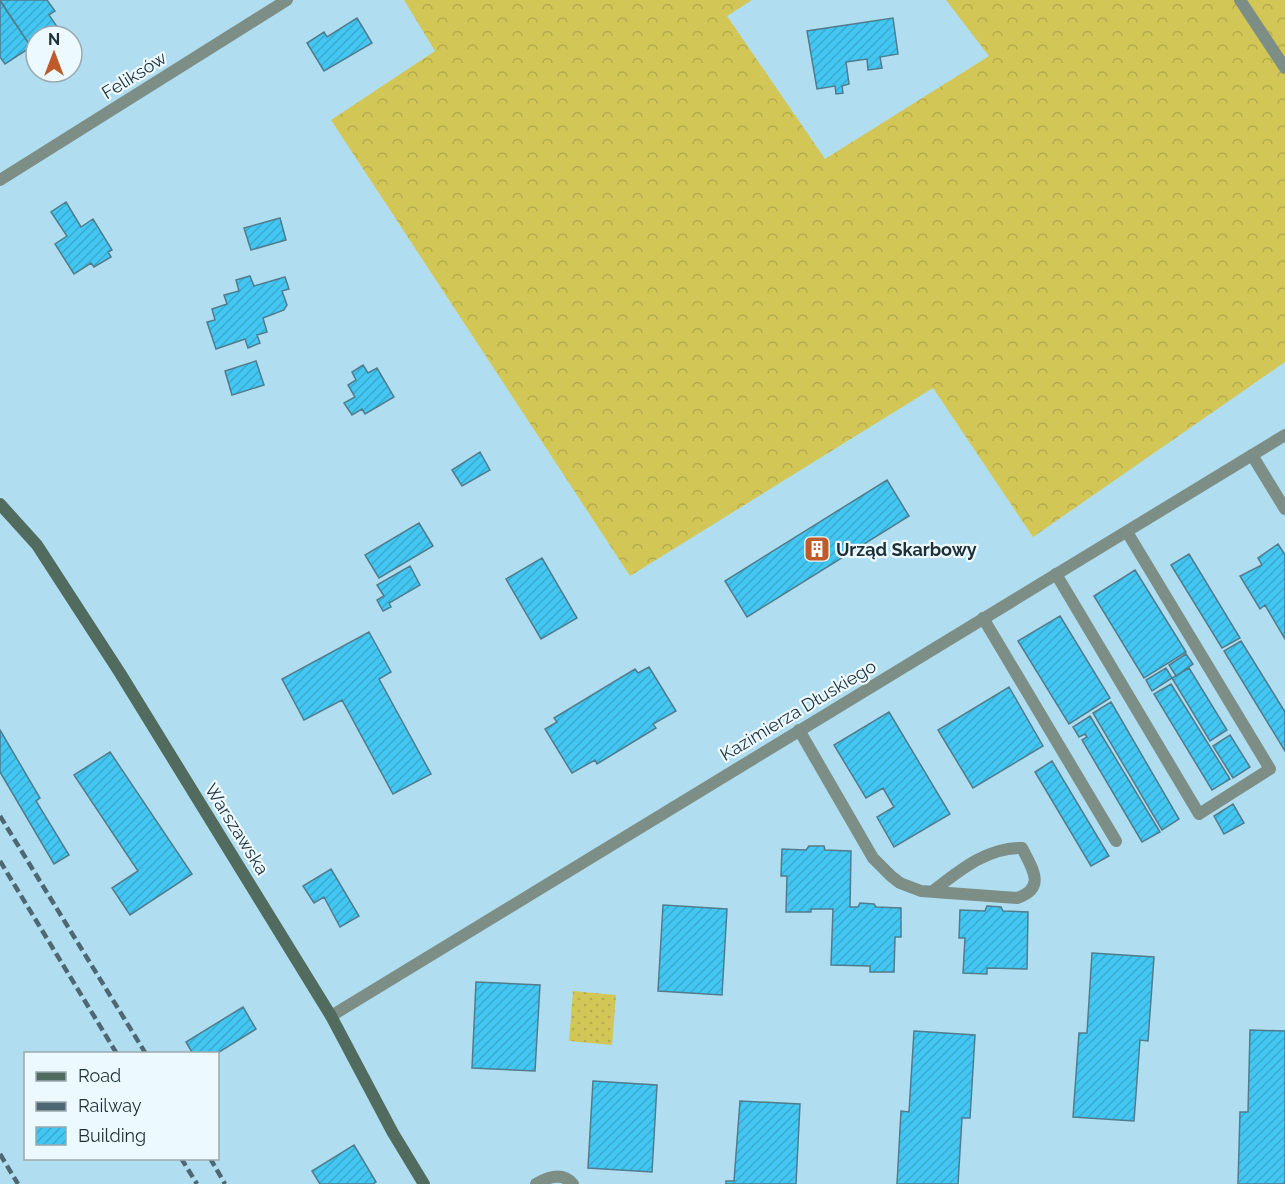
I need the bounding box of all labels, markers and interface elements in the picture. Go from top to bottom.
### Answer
north arrow [24,24,84,84]
text: N [48,30,60,49]
street label: Feliksów [98,47,171,103]
building icon: Urząd Skarbowy [802,534,832,564]
place label: Urząd Skarbowy [836,539,977,560]
street label: Kazimierza Dłuskiego [716,655,880,765]
street label: Warszawska [201,780,273,878]
legend [24,1052,219,1160]
text: Road [78,1065,121,1086]
text: Railway [78,1095,142,1116]
text: Building [78,1125,146,1146]

